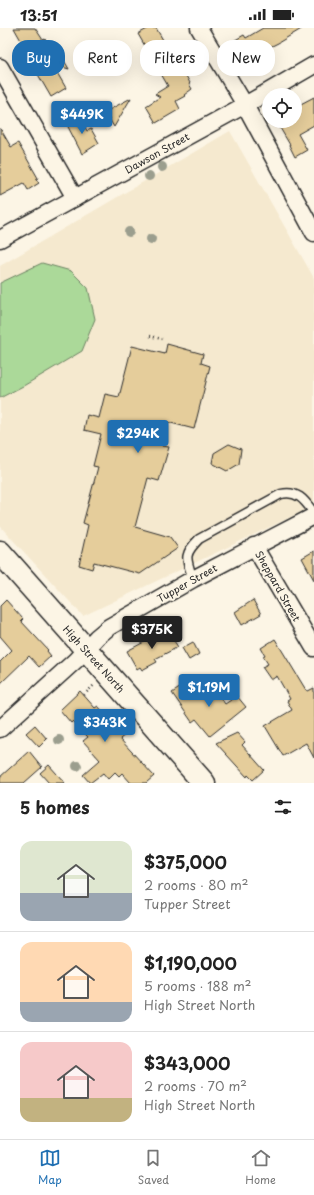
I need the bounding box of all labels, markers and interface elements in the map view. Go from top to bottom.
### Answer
text: 13:51 [20,3,58,26]
chip: Buy [12,40,65,76]
chip: Rent [73,40,132,76]
chip: Filters [140,40,209,76]
chip: New [217,40,275,76]
map controls [262,88,302,128]
button: locate [262,88,302,128]
pin: $449K [54,101,110,135]
text: $449K [60,104,104,123]
street label: Dawson Street [122,129,192,177]
pin: $294K [110,420,166,454]
text: $294K [116,423,160,442]
street label: Sheppard Street [252,548,305,624]
street label: Tupper Street [154,560,220,605]
pin: $375K [124,616,180,650]
text: $375K [131,619,173,638]
street label: High Street North [60,622,129,696]
pin: $1.19M [176,674,242,708]
text: $1.19M [188,677,230,696]
pin: $343K [77,709,133,743]
text: $343K [83,712,127,731]
text: 5 homes [20,794,90,820]
icon: filters [272,796,294,818]
text: $375,000 [144,849,227,875]
icon: home [52,857,100,905]
text: 2 rooms · 80 m² [144,875,249,894]
text: Tupper Street [144,894,231,913]
text: $1,190,000 [144,950,237,976]
icon: home [52,958,100,1006]
text: 5 rooms · 188 m² [144,976,252,995]
text: High Street North [144,995,255,1014]
text: $343,000 [144,1050,230,1076]
icon: home [52,1058,100,1106]
text: 2 rooms · 70 m² [144,1076,247,1095]
text: High Street North [144,1095,255,1114]
tab: Map [38,1147,62,1188]
tab: Saved [138,1147,169,1188]
tab: Home [245,1147,276,1188]

